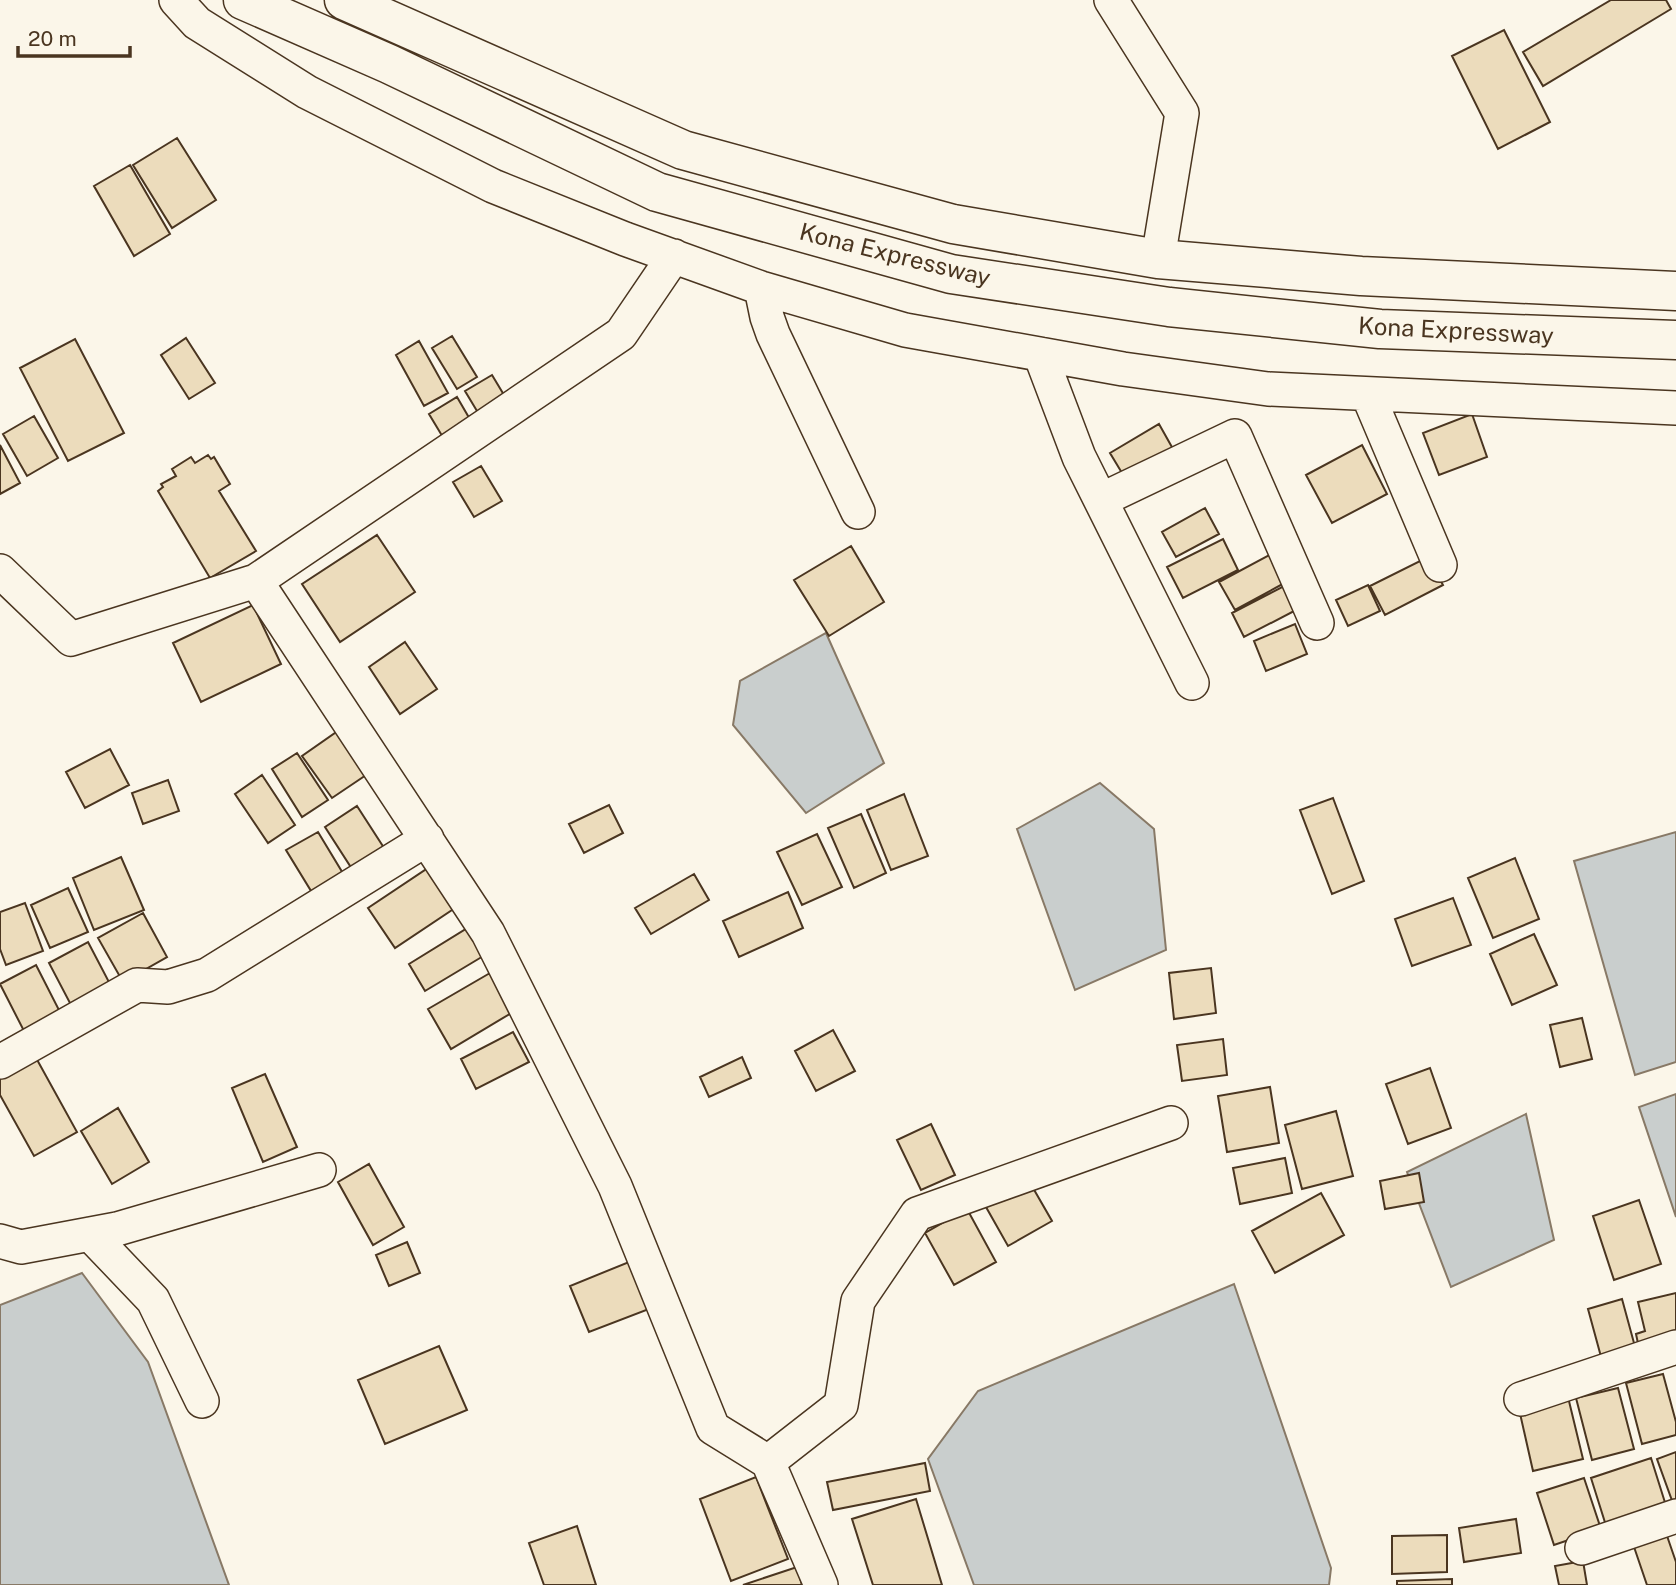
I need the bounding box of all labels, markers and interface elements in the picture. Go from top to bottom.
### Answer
scale bar [18,14,130,58]
text: 20 m [28,26,77,51]
street label: Kona Expressway [797,217,994,291]
street label: Kona Expressway [1358,311,1555,349]

